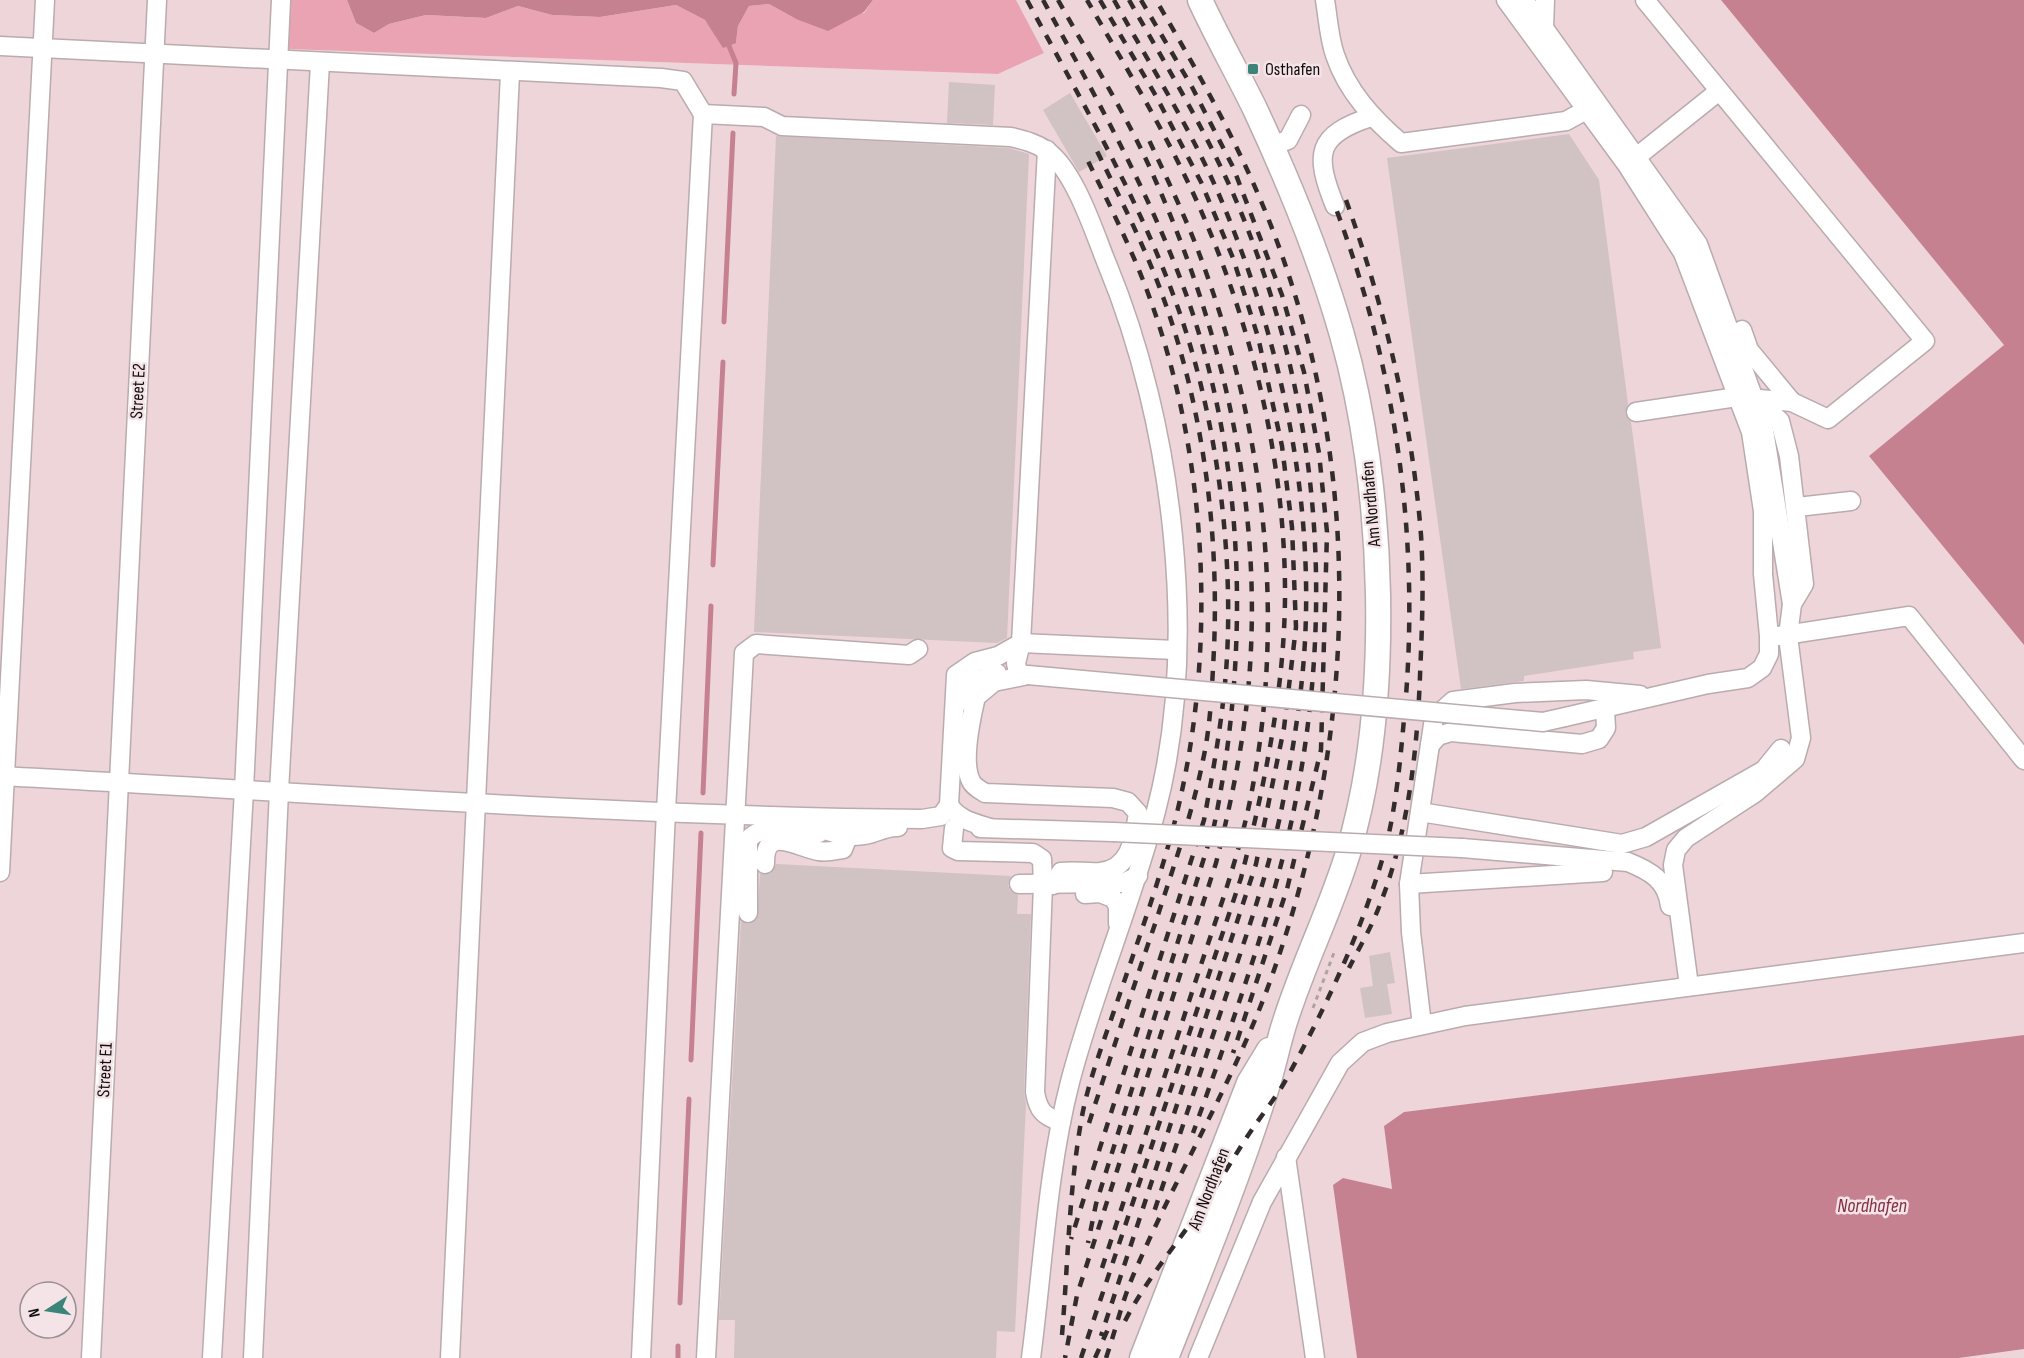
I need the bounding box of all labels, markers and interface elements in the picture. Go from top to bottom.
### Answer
place label: Osthafen [1265,59,1320,80]
marker: Osthafen [1246,62,1260,76]
street label: Street E2 [126,363,150,419]
street label: Am Nordhafen [1357,460,1385,549]
street label: Street E1 [93,1042,117,1098]
street label: Am Nordhafen [1183,1145,1234,1234]
water label: Nordhafen [1837,1194,1907,1218]
north arrow [18,1280,78,1340]
text: N [25,1307,45,1319]

